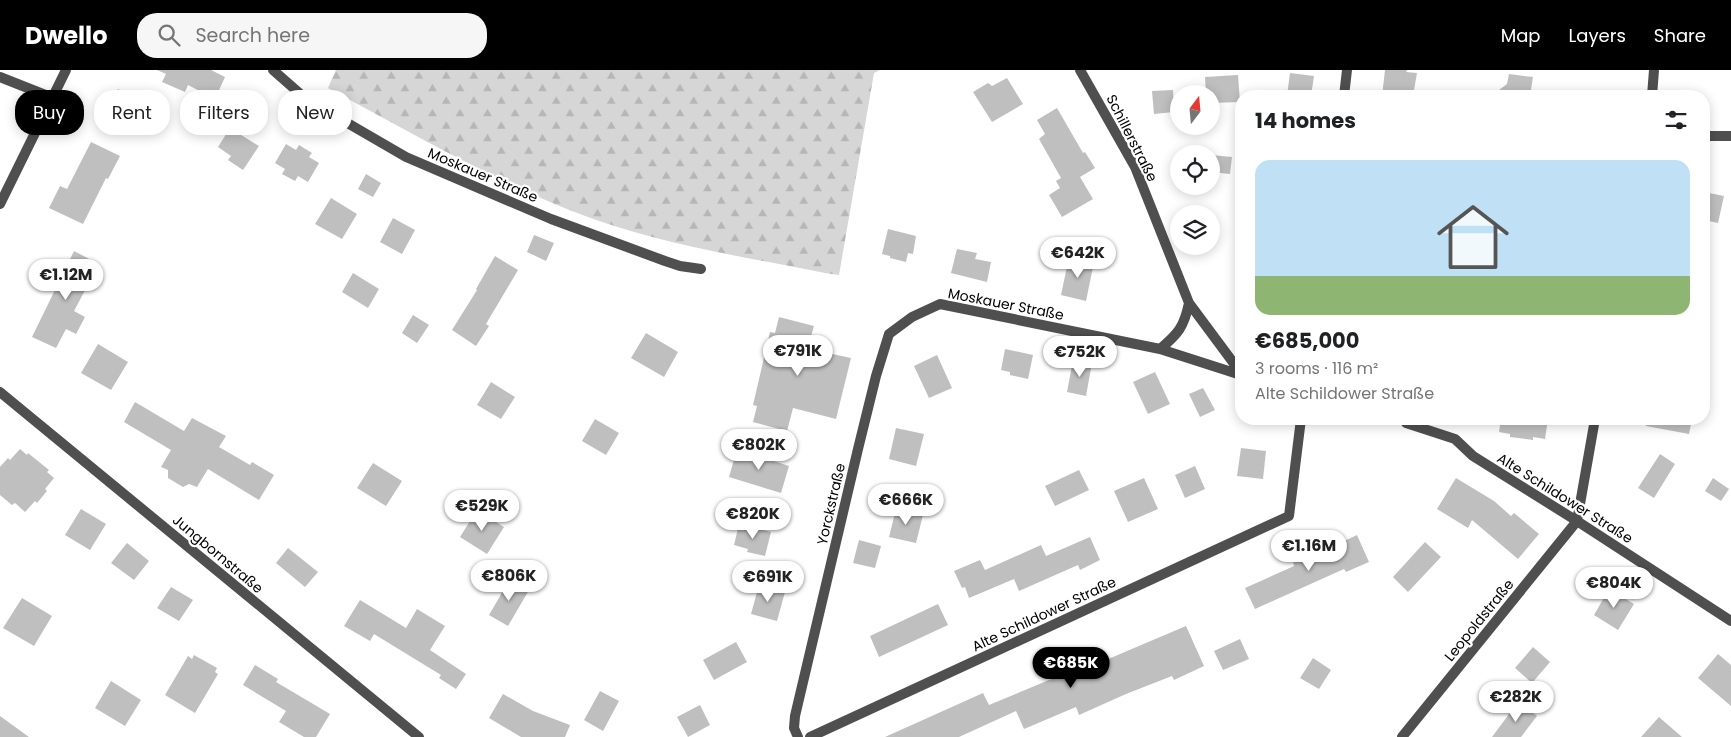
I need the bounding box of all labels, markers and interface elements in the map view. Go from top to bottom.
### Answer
search box [137,13,487,58]
text: Dwello [25,19,107,52]
icon: search [155,21,183,49]
text: Search here [195,22,310,49]
text: Map [1501,23,1541,48]
text: Layers [1569,23,1626,48]
text: Share [1654,23,1706,48]
north arrow [1170,85,1220,135]
map controls [1170,85,1220,255]
chip: Buy [15,90,84,135]
chip: Rent [94,90,170,135]
chip: Filters [180,90,268,135]
chip: New [278,90,352,135]
street label: Schillerstraße [1101,91,1163,185]
text: 14 homes [1255,106,1356,135]
icon: filters [1662,106,1690,134]
street label: Moskauer Straße [425,143,541,207]
button: locate [1170,145,1220,195]
icon: home [1428,192,1518,282]
button: layers [1170,205,1220,255]
pin: €642K [1043,236,1113,279]
text: €642K [1051,241,1105,264]
pin: €1.12M [25,258,107,301]
text: €1.12M [39,263,93,286]
street label: Moskauer Straße [946,283,1066,325]
text: €685,000 [1255,326,1359,355]
pin: €791K [763,334,833,377]
pin: €752K [1045,336,1115,378]
text: €791K [774,339,822,362]
text: €752K [1054,340,1106,363]
text: 3 rooms · 116 m² [1255,357,1378,380]
text: Alte Schildower Straße [1255,382,1434,405]
pin: €802K [724,428,794,471]
text: €802K [732,433,786,456]
street label: Alte Schildower Straße [1493,448,1637,548]
street label: Yorckstraße [812,461,850,547]
pin: €666K [871,484,941,526]
text: €666K [879,488,933,511]
pin: €529K [447,490,517,532]
text: €529K [455,494,509,517]
pin: €820K [718,498,788,540]
text: €820K [726,502,780,525]
street label: Jungbornstraße [168,510,268,598]
pin: €1.16M [1268,530,1350,572]
text: €1.16M [1282,534,1336,557]
pin: €806K [474,560,544,602]
pin: €691K [733,560,803,603]
text: €806K [482,564,536,587]
text: €691K [743,565,793,588]
pin: €804K [1579,566,1649,609]
text: €804K [1586,571,1642,594]
street label: Alte Schildower Straße [969,572,1120,656]
street label: Leopoldstraße [1440,574,1519,665]
pin: €685K [1036,646,1106,689]
text: €685K [1044,651,1098,674]
pin: €282K [1481,680,1551,723]
text: €282K [1490,685,1542,708]

